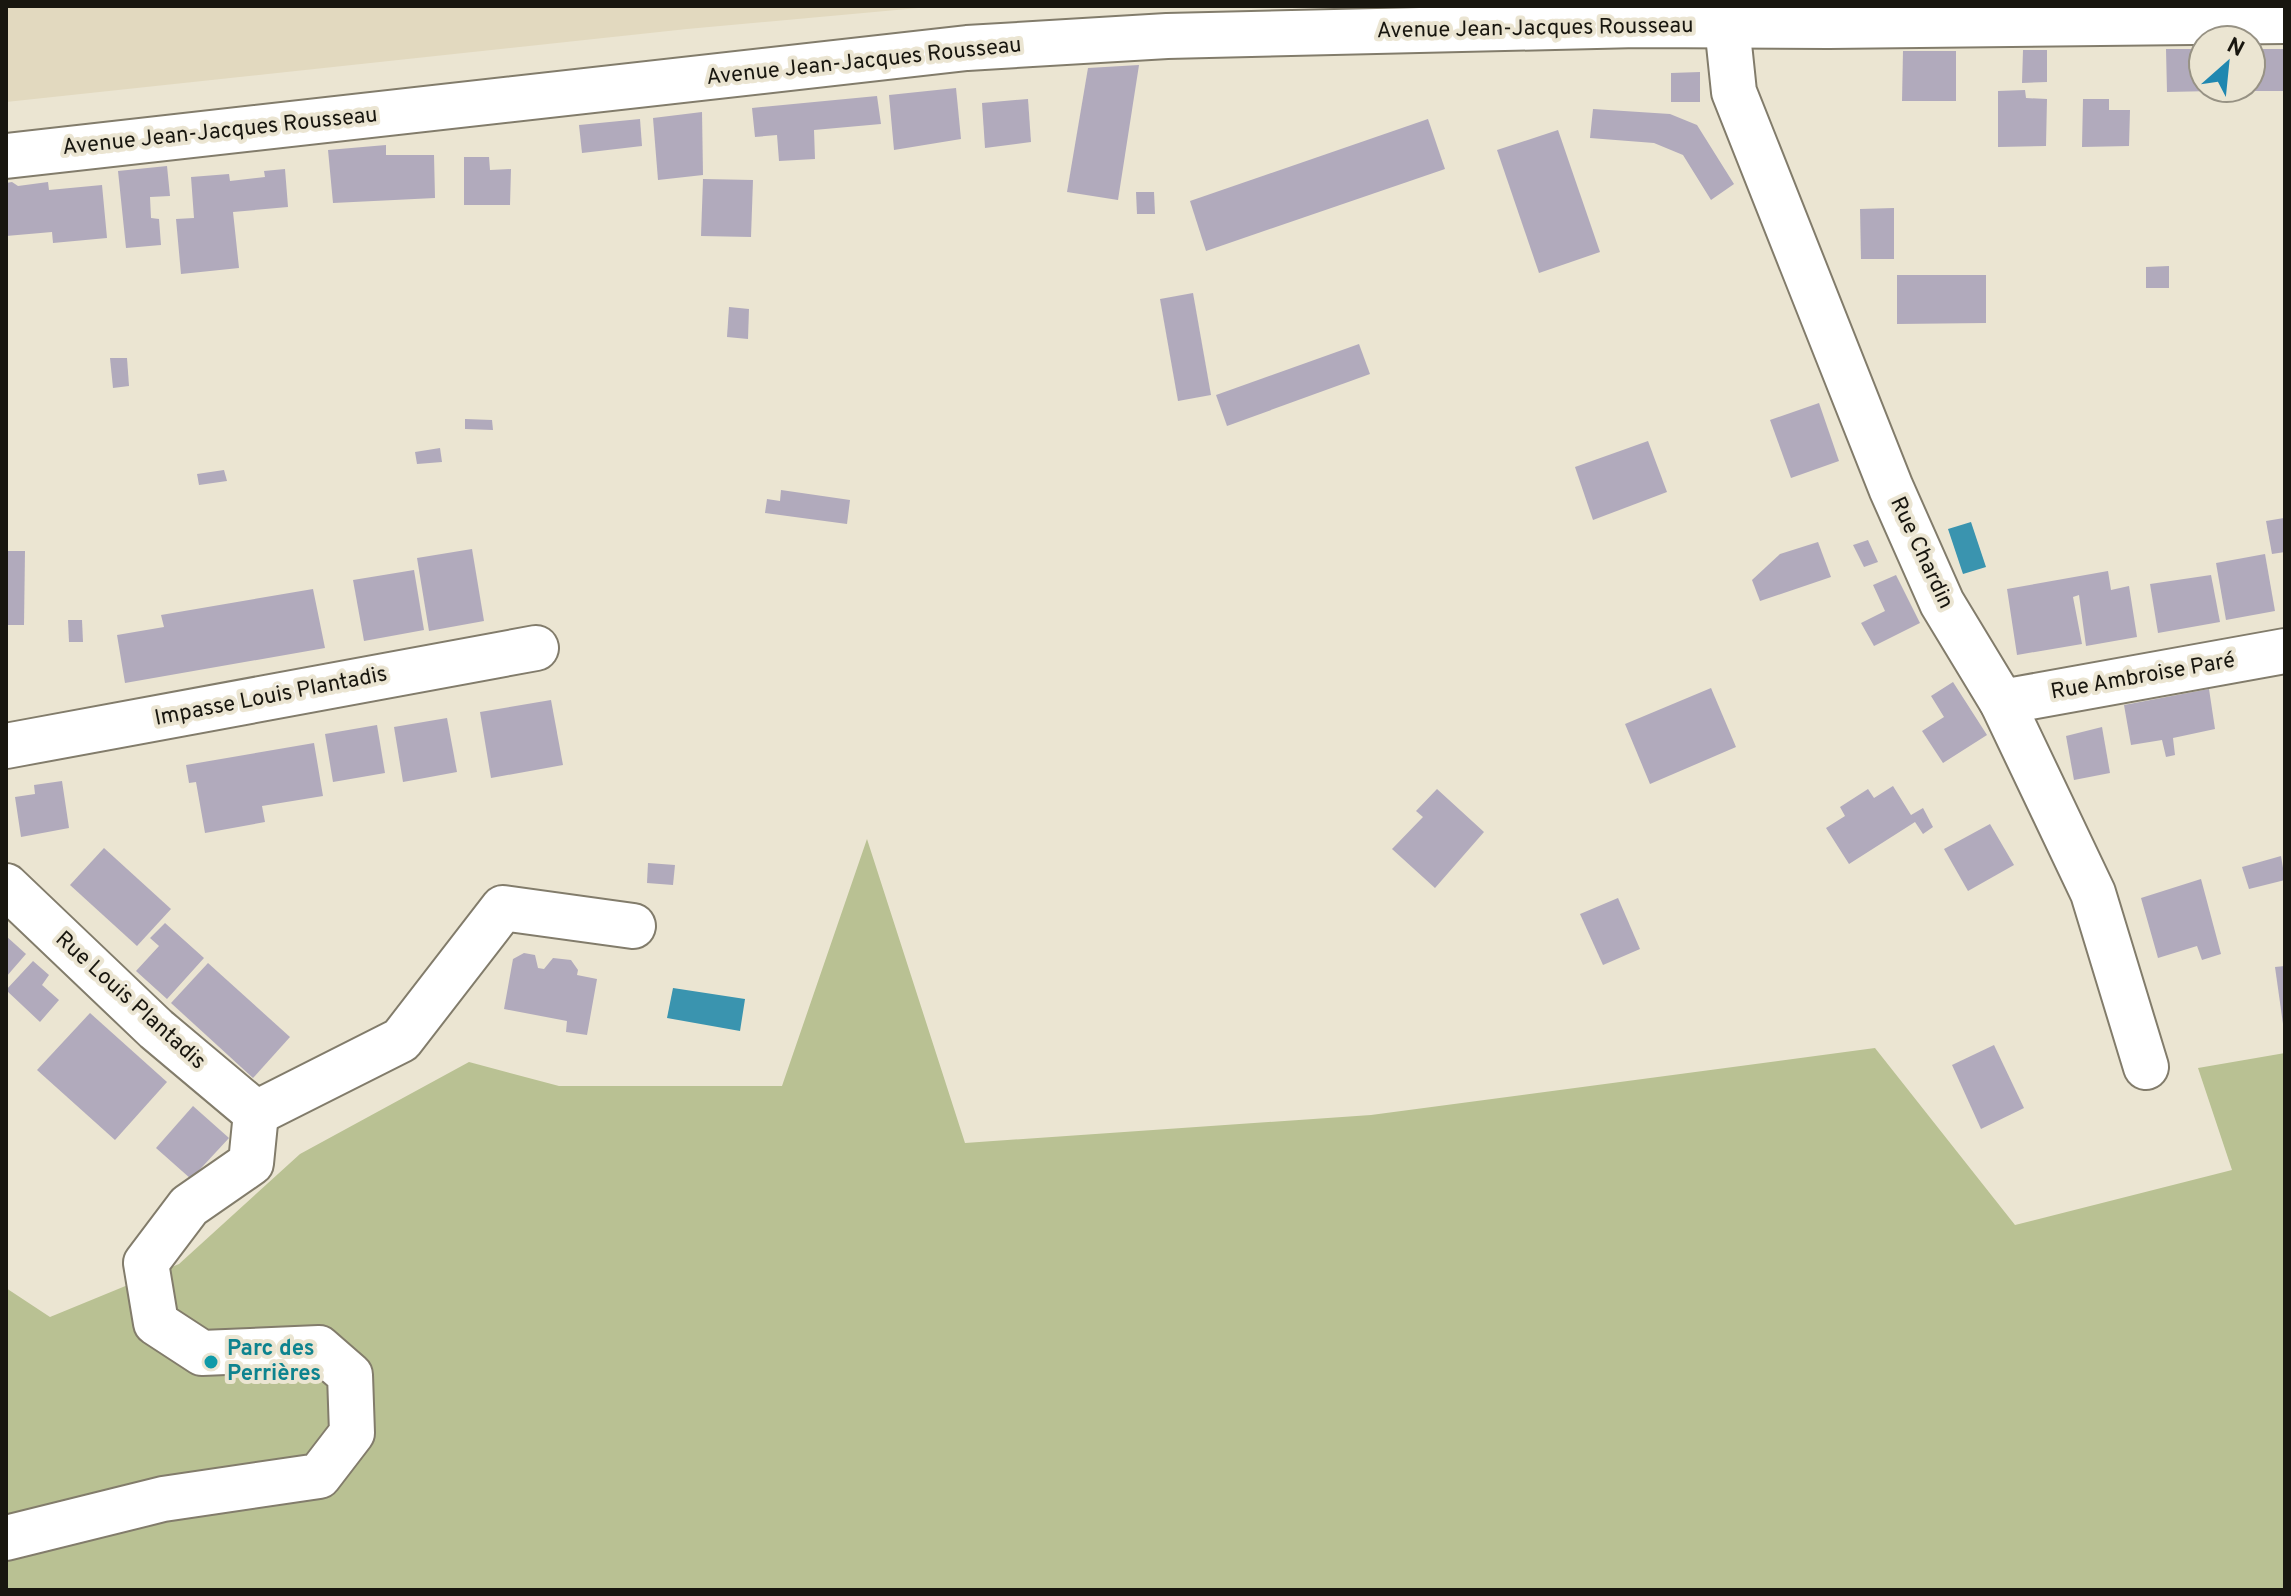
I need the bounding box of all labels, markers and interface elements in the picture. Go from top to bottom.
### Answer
street label: Avenue Jean-Jacques Rousseau [1376,13,1694,45]
north arrow [2187,24,2267,104]
street label: Avenue Jean-Jacques Rousseau [705,32,1023,92]
text: N [2222,33,2248,64]
street label: Avenue Jean-Jacques Rousseau [61,102,379,162]
street label: Rue Chardin [1883,493,1959,613]
street label: Rue Ambroise Paré [2049,648,2237,706]
street label: Impasse Louis Plantadis [152,661,390,733]
street label: Rue Louis Plantadis [49,926,211,1076]
place label: Parc des Perrières [227,1336,321,1388]
marker: Parc des Perrières [202,1353,220,1371]

